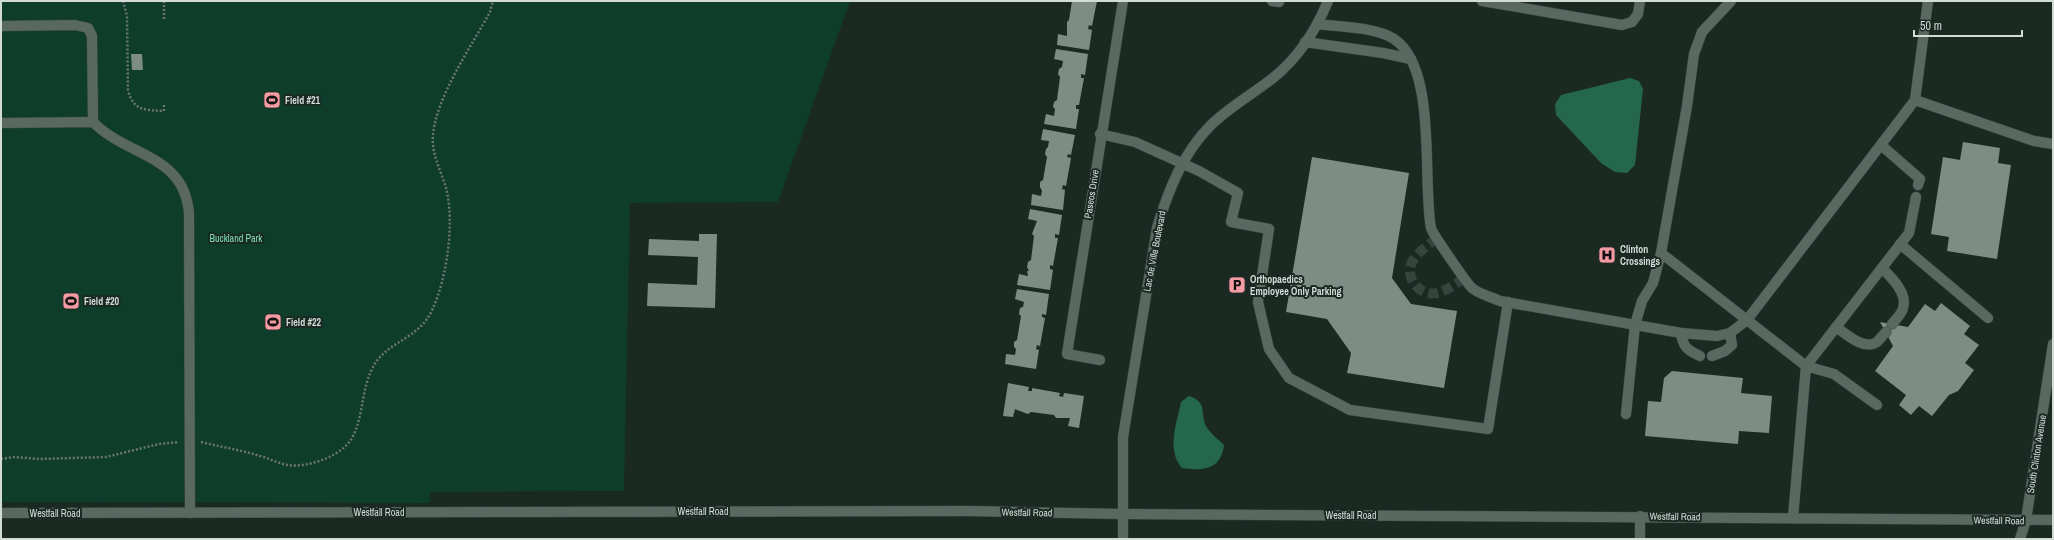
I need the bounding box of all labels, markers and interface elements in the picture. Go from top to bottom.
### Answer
scale bar [1914,12,2022,38]
text: 50 m [1920,18,1942,34]
sports icon: Field #21 [262,90,282,110]
place label: Field #21 [285,94,321,107]
street label: Paseos Drive [1081,168,1102,219]
street label: Lac de Ville Boulevard [1140,210,1169,293]
park label: Buckland Park [210,232,263,245]
place label: Clinton Crossings [1620,243,1661,268]
hospital icon: Clinton Crossings [1597,245,1617,265]
place label: Orthopaedics Employee Only Parking [1250,273,1342,298]
parking icon: Orthopaedics Employee Only Parking [1227,275,1247,295]
sports icon: Field #20 [61,291,81,311]
place label: Field #20 [84,295,120,308]
sports icon: Field #22 [263,312,283,332]
place label: Field #22 [286,316,322,329]
street label: South Clinton Avenue [2024,414,2049,494]
street label: Westfall Road [678,505,728,518]
street label: Westfall Road [354,506,404,519]
street label: Westfall Road [1001,506,1053,519]
street label: Westfall Road [30,507,80,520]
street label: Westfall Road [1326,509,1376,522]
street label: Westfall Road [1649,510,1701,523]
street label: Westfall Road [1973,514,2025,527]

